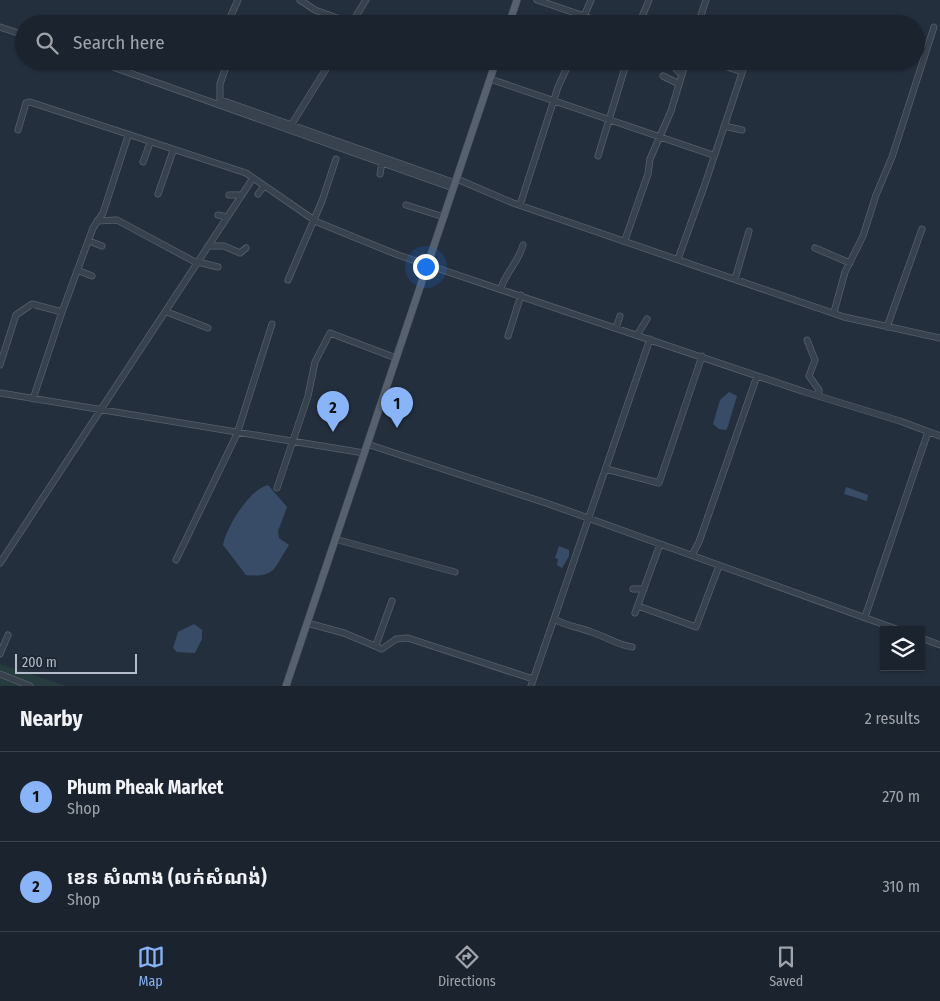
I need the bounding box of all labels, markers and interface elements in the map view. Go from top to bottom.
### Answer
search box [15,15,925,70]
icon: search [33,29,61,57]
text: Search here [73,31,165,54]
your location [413,254,439,280]
pin: 1 [381,387,413,428]
pin: 2 [317,391,349,432]
map controls [880,626,925,671]
button: layers [880,626,925,671]
scale bar [15,651,138,674]
text: 200 m [22,654,57,671]
text: Nearby [20,706,82,732]
text: 2 results [865,709,920,728]
text: Phum Pheak Market [67,776,224,799]
text: 1 [33,787,39,806]
text: 270 m [882,787,920,806]
text: Shop [67,799,100,818]
text: ខេន សំណាង (លក់សំណង់) [67,866,267,889]
text: 2 [32,877,40,896]
text: 310 m [883,877,920,896]
text: Shop [67,890,100,909]
tab: Map [137,943,165,990]
tab: Directions [438,943,496,990]
tab: Saved [769,943,803,990]

